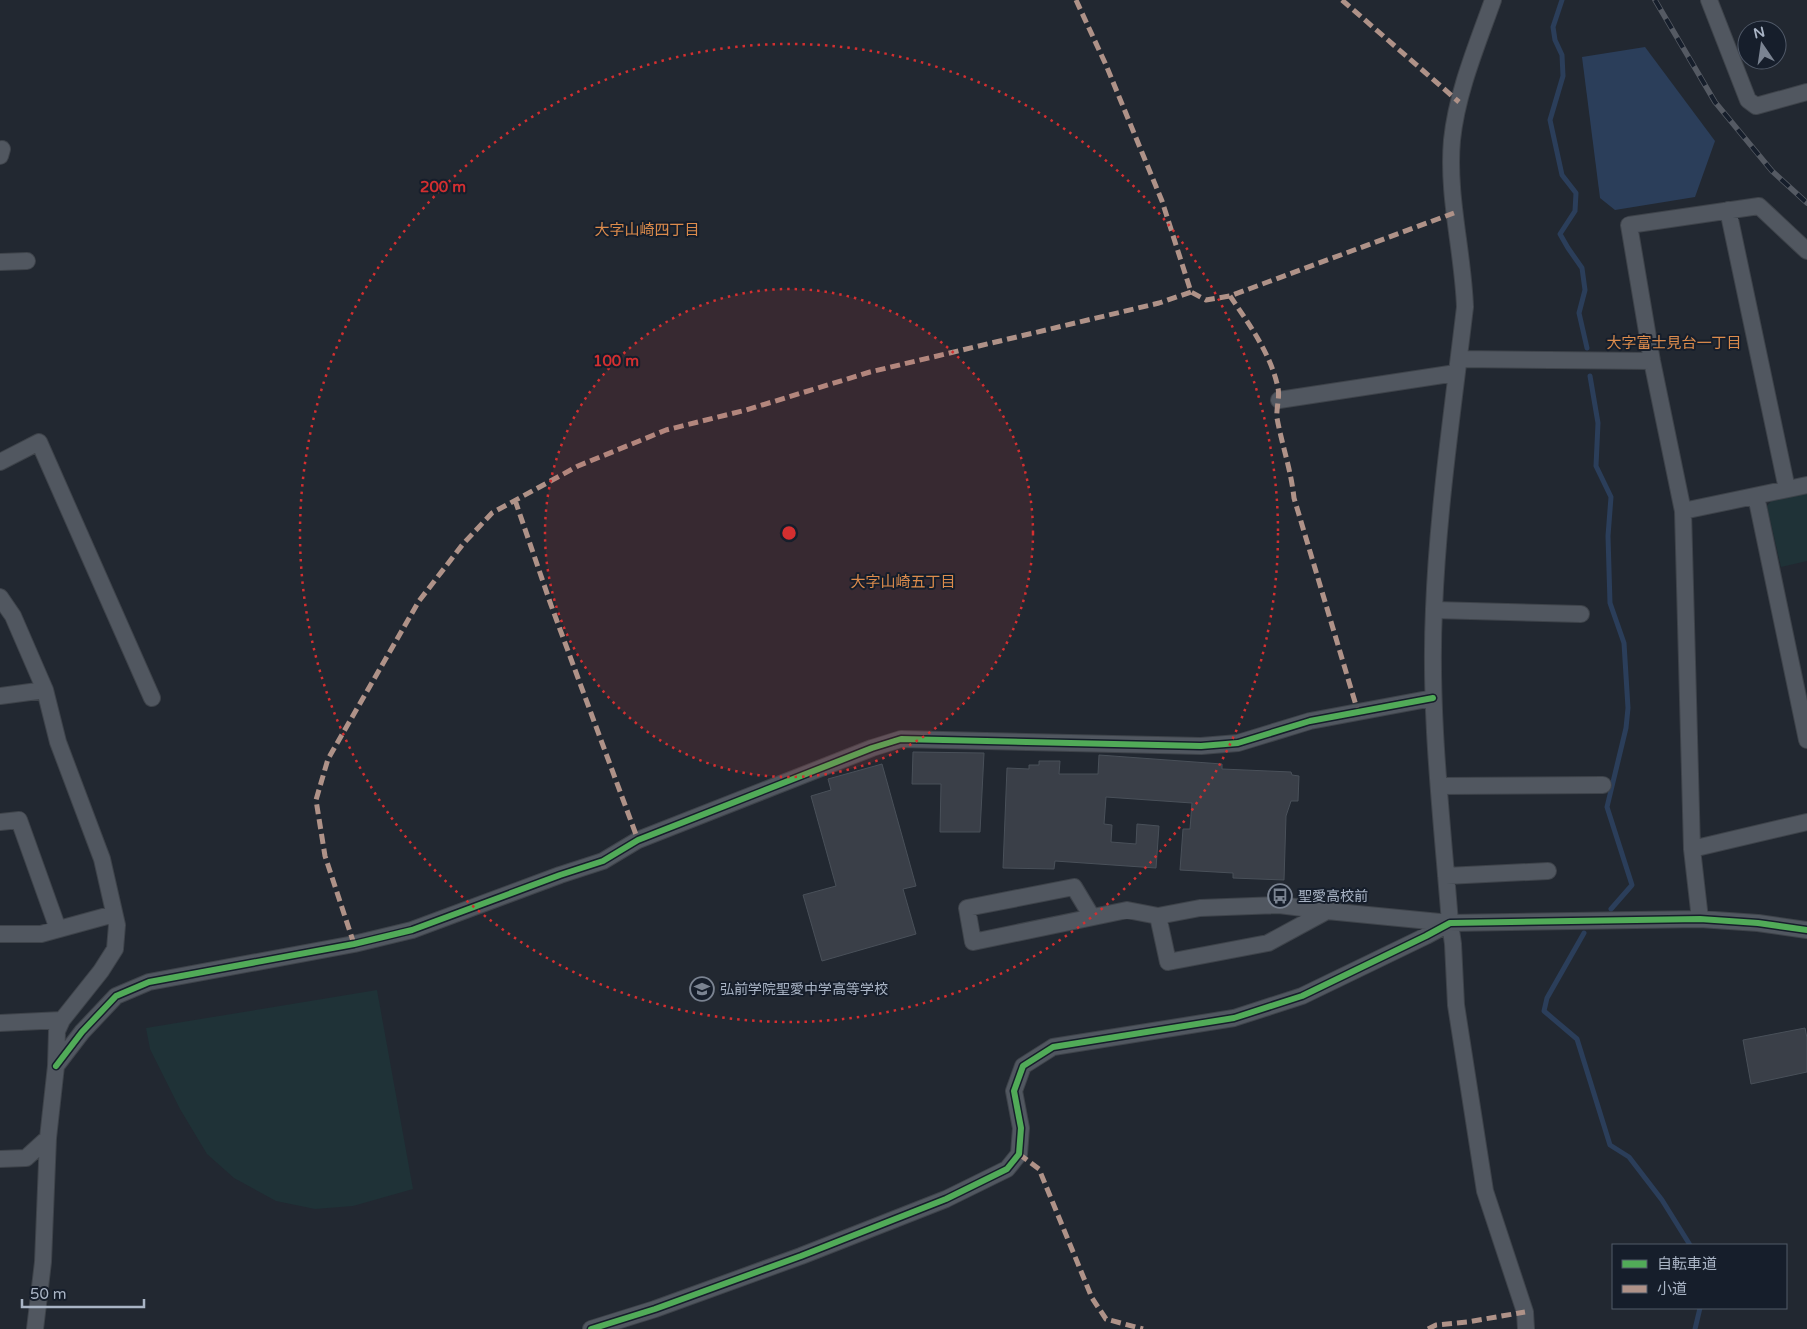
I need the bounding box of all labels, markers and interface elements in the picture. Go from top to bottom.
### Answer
north arrow [1737,20,1787,70]
text: N [1752,23,1767,42]
text: 200 m [420,178,466,196]
district label: 大字山崎四丁目 [594,221,700,239]
district label: 大字富士見台一丁目 [1606,334,1742,352]
text: 100 m [593,352,639,370]
centre of rings [780,524,798,542]
district label: 大字山崎五丁目 [850,573,956,591]
bus stop icon: 聖愛高校前 [1267,883,1293,909]
place label: 聖愛高校前 [1298,888,1368,905]
school or university icon: 弘前学院聖愛中学高等学校 [689,976,715,1002]
place label: 弘前学院聖愛中学高等学校 [720,981,888,998]
legend [1612,1244,1787,1309]
text: 自転車道 [1657,1255,1717,1273]
scale bar [22,1276,145,1308]
text: 小道 [1657,1280,1687,1298]
text: 50 m [30,1285,67,1303]

